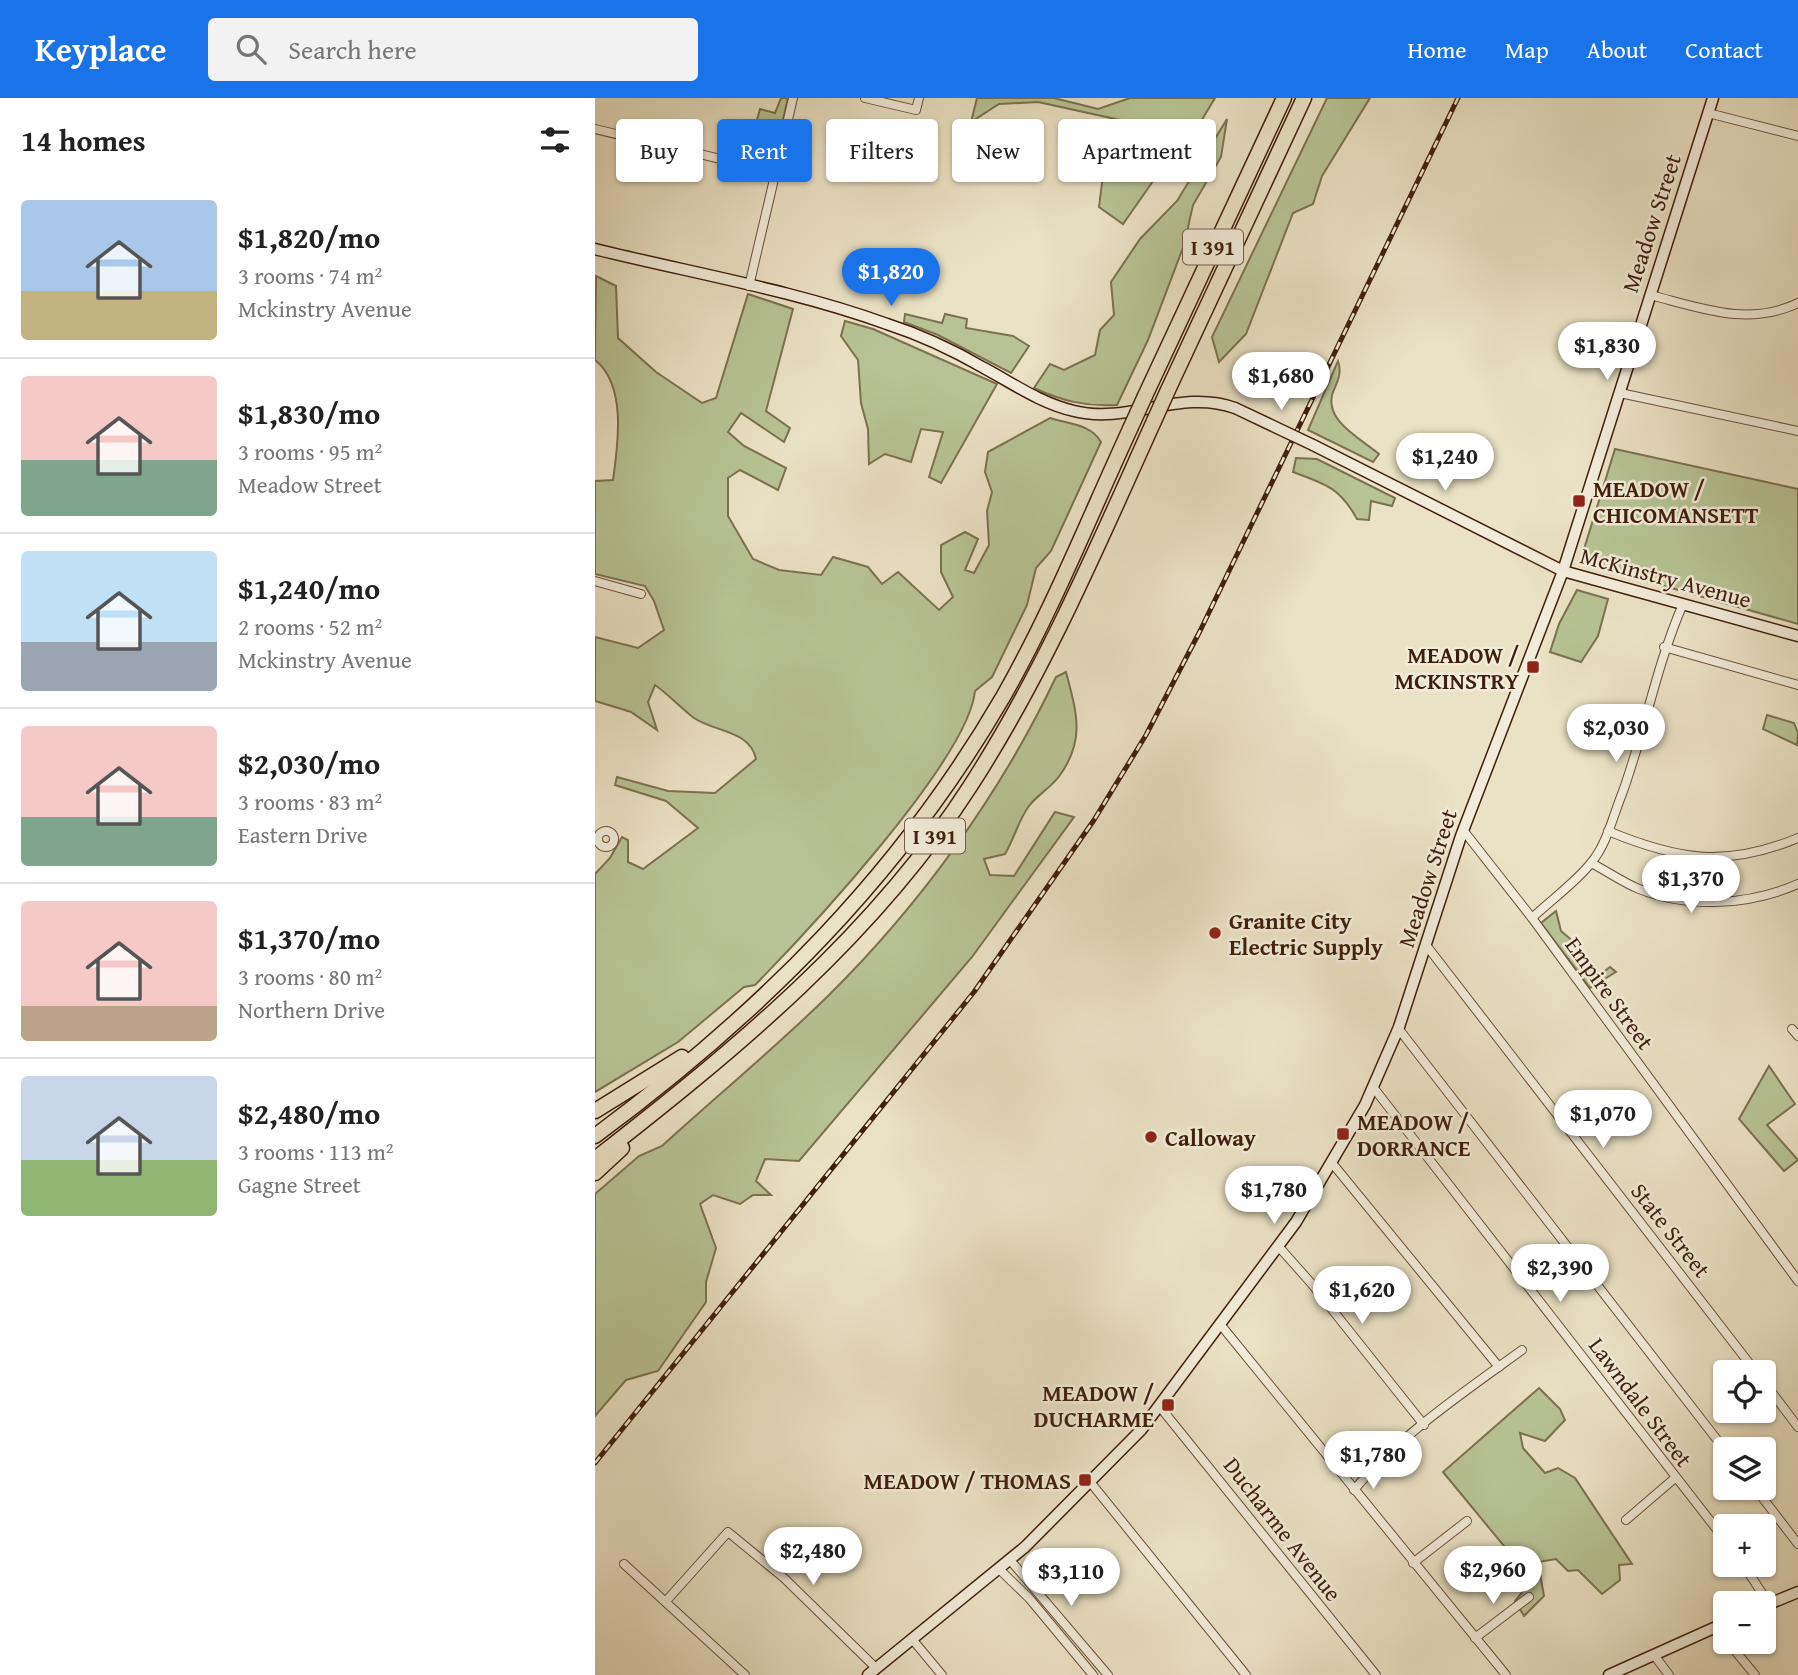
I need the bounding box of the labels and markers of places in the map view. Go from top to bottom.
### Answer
pin: $1,820 [834,248,948,308]
pin: $1,830 [1550,322,1664,382]
pin: $1,680 [1224,352,1338,412]
pin: $1,240 [1388,434,1502,493]
place label: MEADOW / CHICOMANSETT [1593,472,1759,531]
marker: MEADOW / CHICOMANSETT [1571,493,1587,509]
place label: MEADOW / MCKINSTRY [1394,638,1519,697]
marker: MEADOW / MCKINSTRY [1525,659,1541,675]
pin: $2,030 [1559,704,1673,764]
pin: $1,370 [1634,856,1748,915]
place label: Granite City Electric Supply [1229,904,1383,963]
marker: Granite City Electric Supply [1207,925,1223,941]
pin: $1,070 [1546,1090,1660,1150]
place label: MEADOW / DORRANCE [1357,1105,1470,1164]
place label: Calloway [1165,1121,1256,1154]
marker: MEADOW / DORRANCE [1335,1126,1351,1142]
marker: Calloway [1143,1129,1159,1145]
pin: $1,780 [1217,1166,1331,1226]
pin: $2,390 [1503,1244,1617,1304]
pin: $1,620 [1305,1266,1419,1326]
place label: MEADOW / DUCHARME [1034,1376,1154,1435]
marker: MEADOW / DUCHARME [1160,1397,1176,1413]
pin: $1,780 [1316,1432,1430,1491]
place label: MEADOW / THOMAS [864,1464,1071,1497]
marker: MEADOW / THOMAS [1077,1472,1093,1488]
pin: $2,480 [756,1528,870,1587]
pin: $2,960 [1436,1546,1550,1606]
pin: $3,110 [1014,1548,1128,1608]

